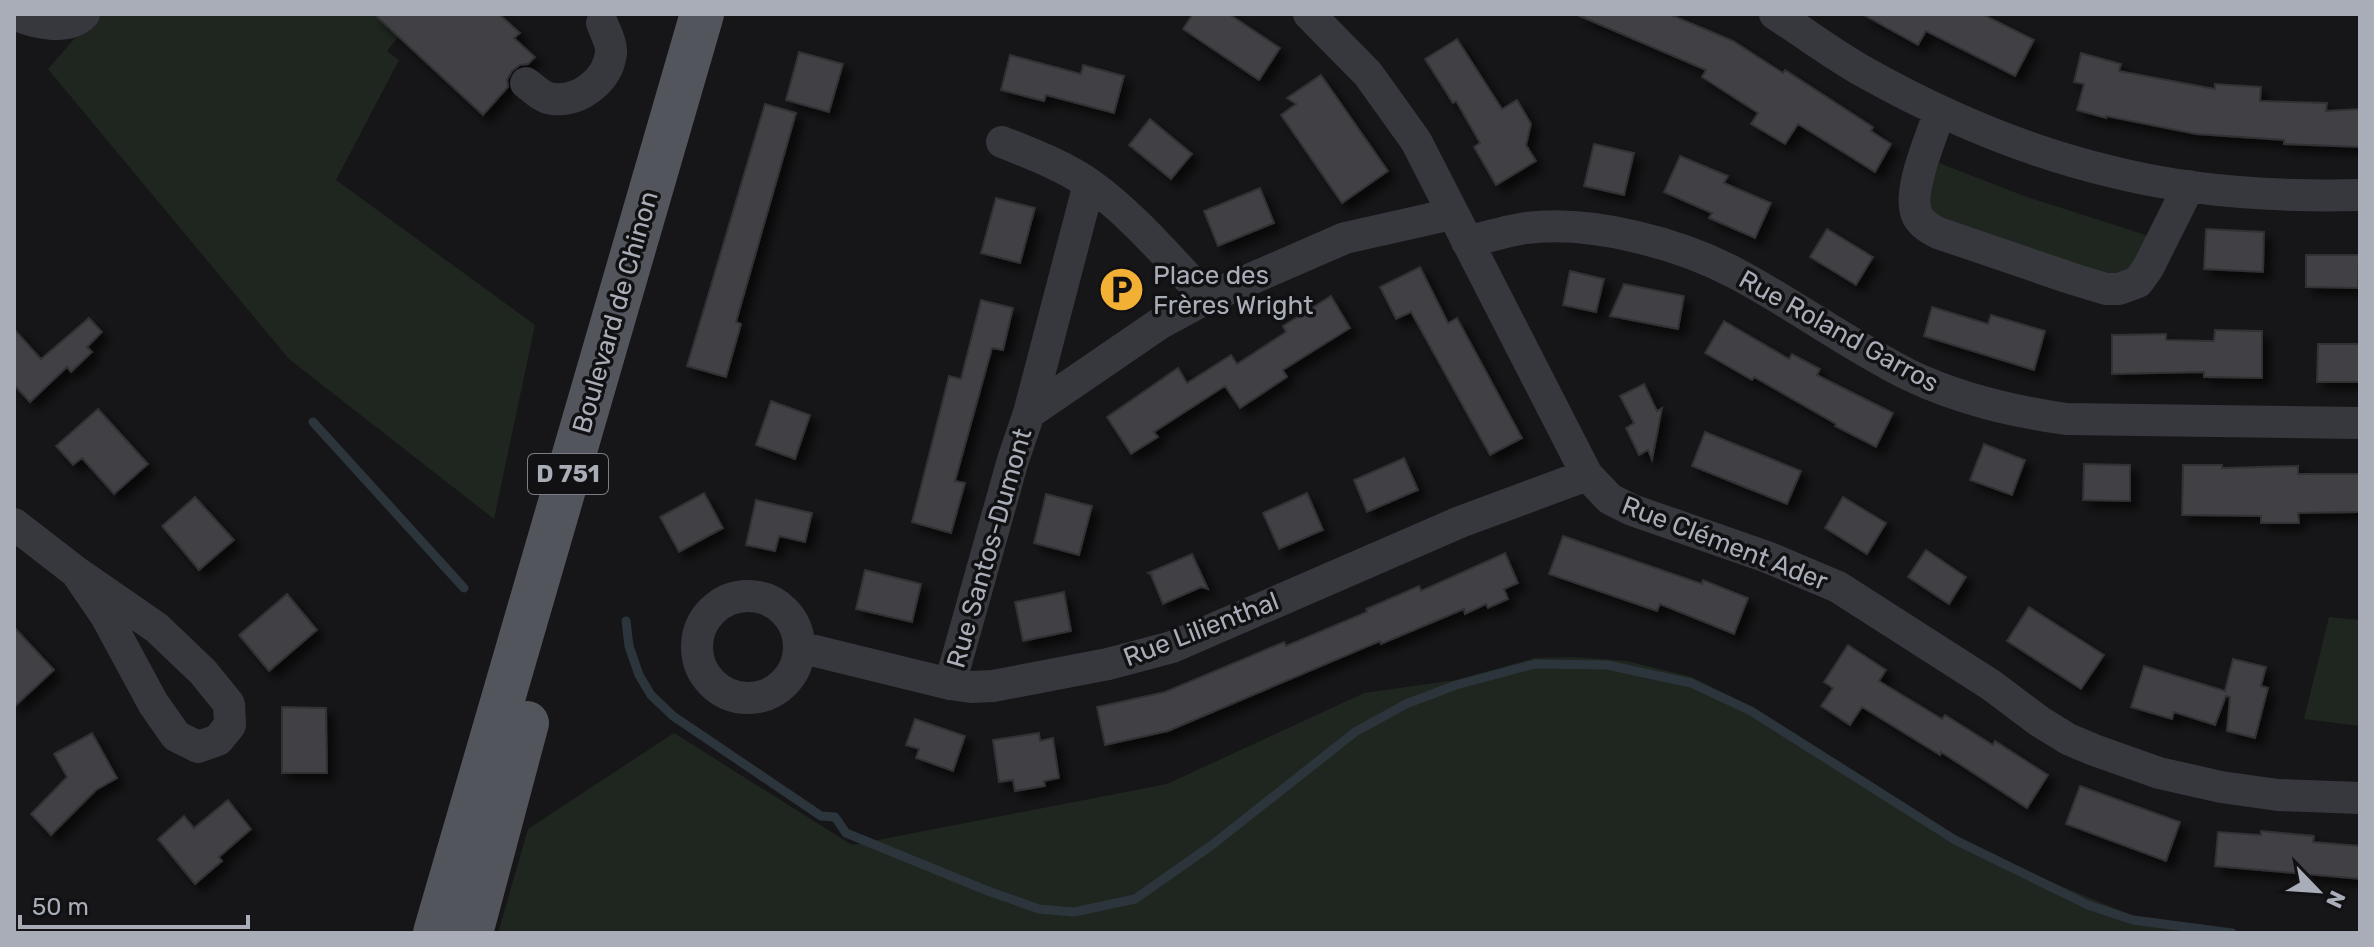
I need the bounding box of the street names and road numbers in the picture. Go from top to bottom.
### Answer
street label: Boulevard de Chinon [566,188,665,437]
street label: Rue Roland Garros [1734,264,1944,399]
street label: Rue Santos-Dumont [940,425,1038,671]
road number: D 751 [528,454,608,494]
street label: Rue Clément Ader [1617,490,1832,597]
street label: Rue Lilienthal [1119,586,1283,673]

